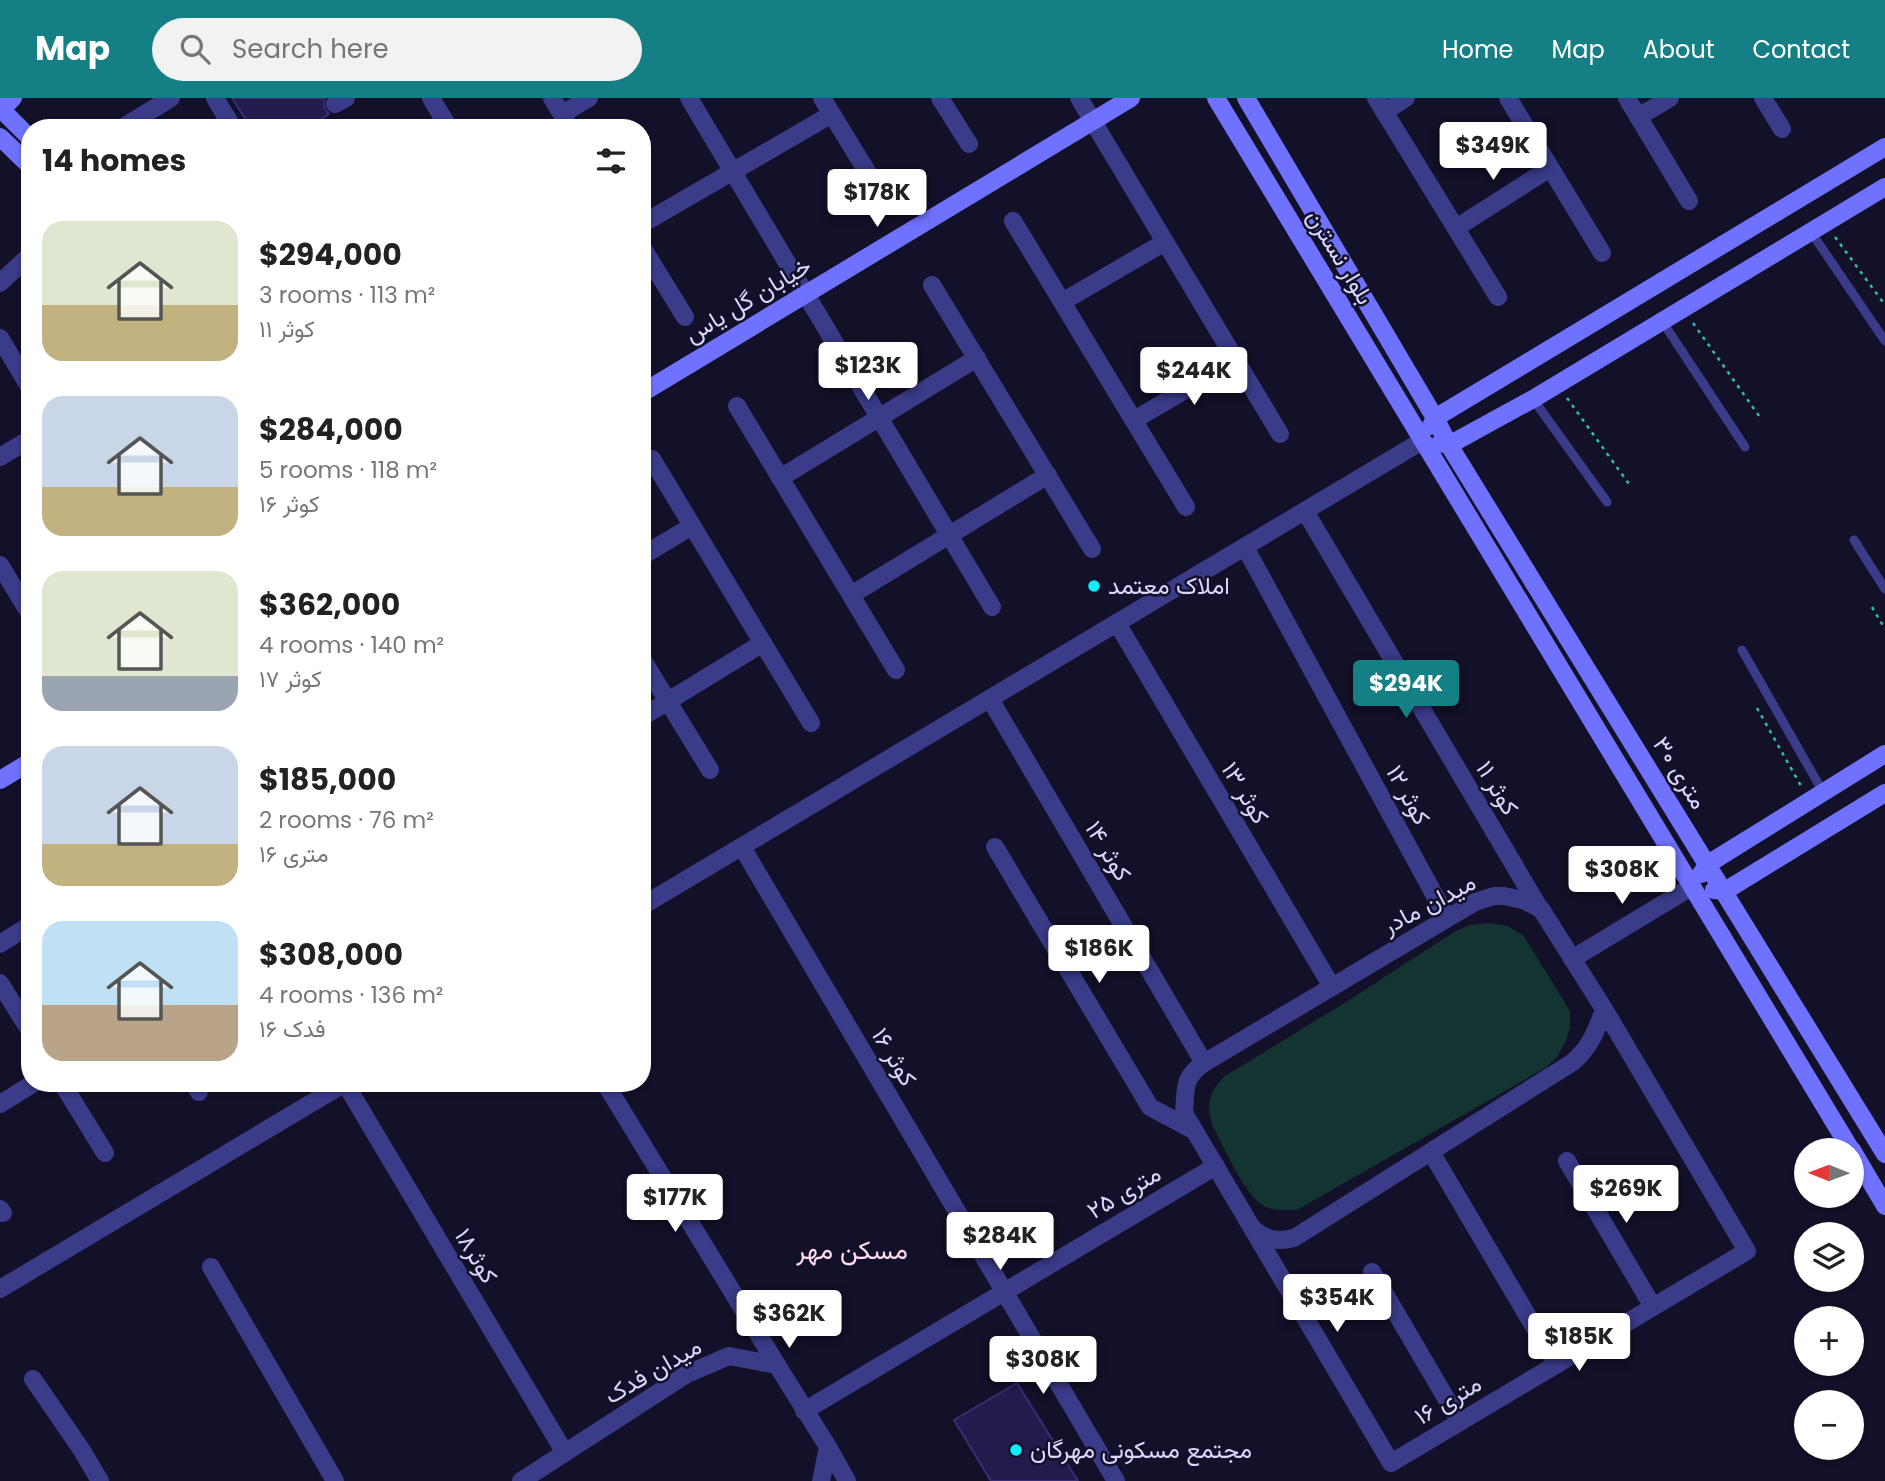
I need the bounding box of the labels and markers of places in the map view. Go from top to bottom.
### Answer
pin: $349K [1444,122,1542,182]
pin: $178K [828,170,926,229]
pin: $123K [819,342,917,402]
pin: $244K [1145,348,1243,407]
place label: املاک معتمد [1108,569,1230,602]
marker: املاک معتمد [1086,578,1102,594]
pin: $294K [1357,660,1455,720]
pin: $308K [1573,846,1671,906]
pin: $186K [1050,926,1148,985]
pin: $269K [1577,1166,1675,1225]
pin: $177K [626,1174,724,1234]
pin: $284K [951,1212,1049,1272]
pin: $354K [1288,1274,1386,1334]
pin: $362K [740,1290,838,1350]
pin: $185K [1530,1314,1628,1373]
pin: $308K [994,1336,1092,1396]
place label: مجتمع مسکونی مهرگان [1030,1433,1252,1467]
marker: مجتمع مسکونی مهرگان [1008,1442,1024,1458]

